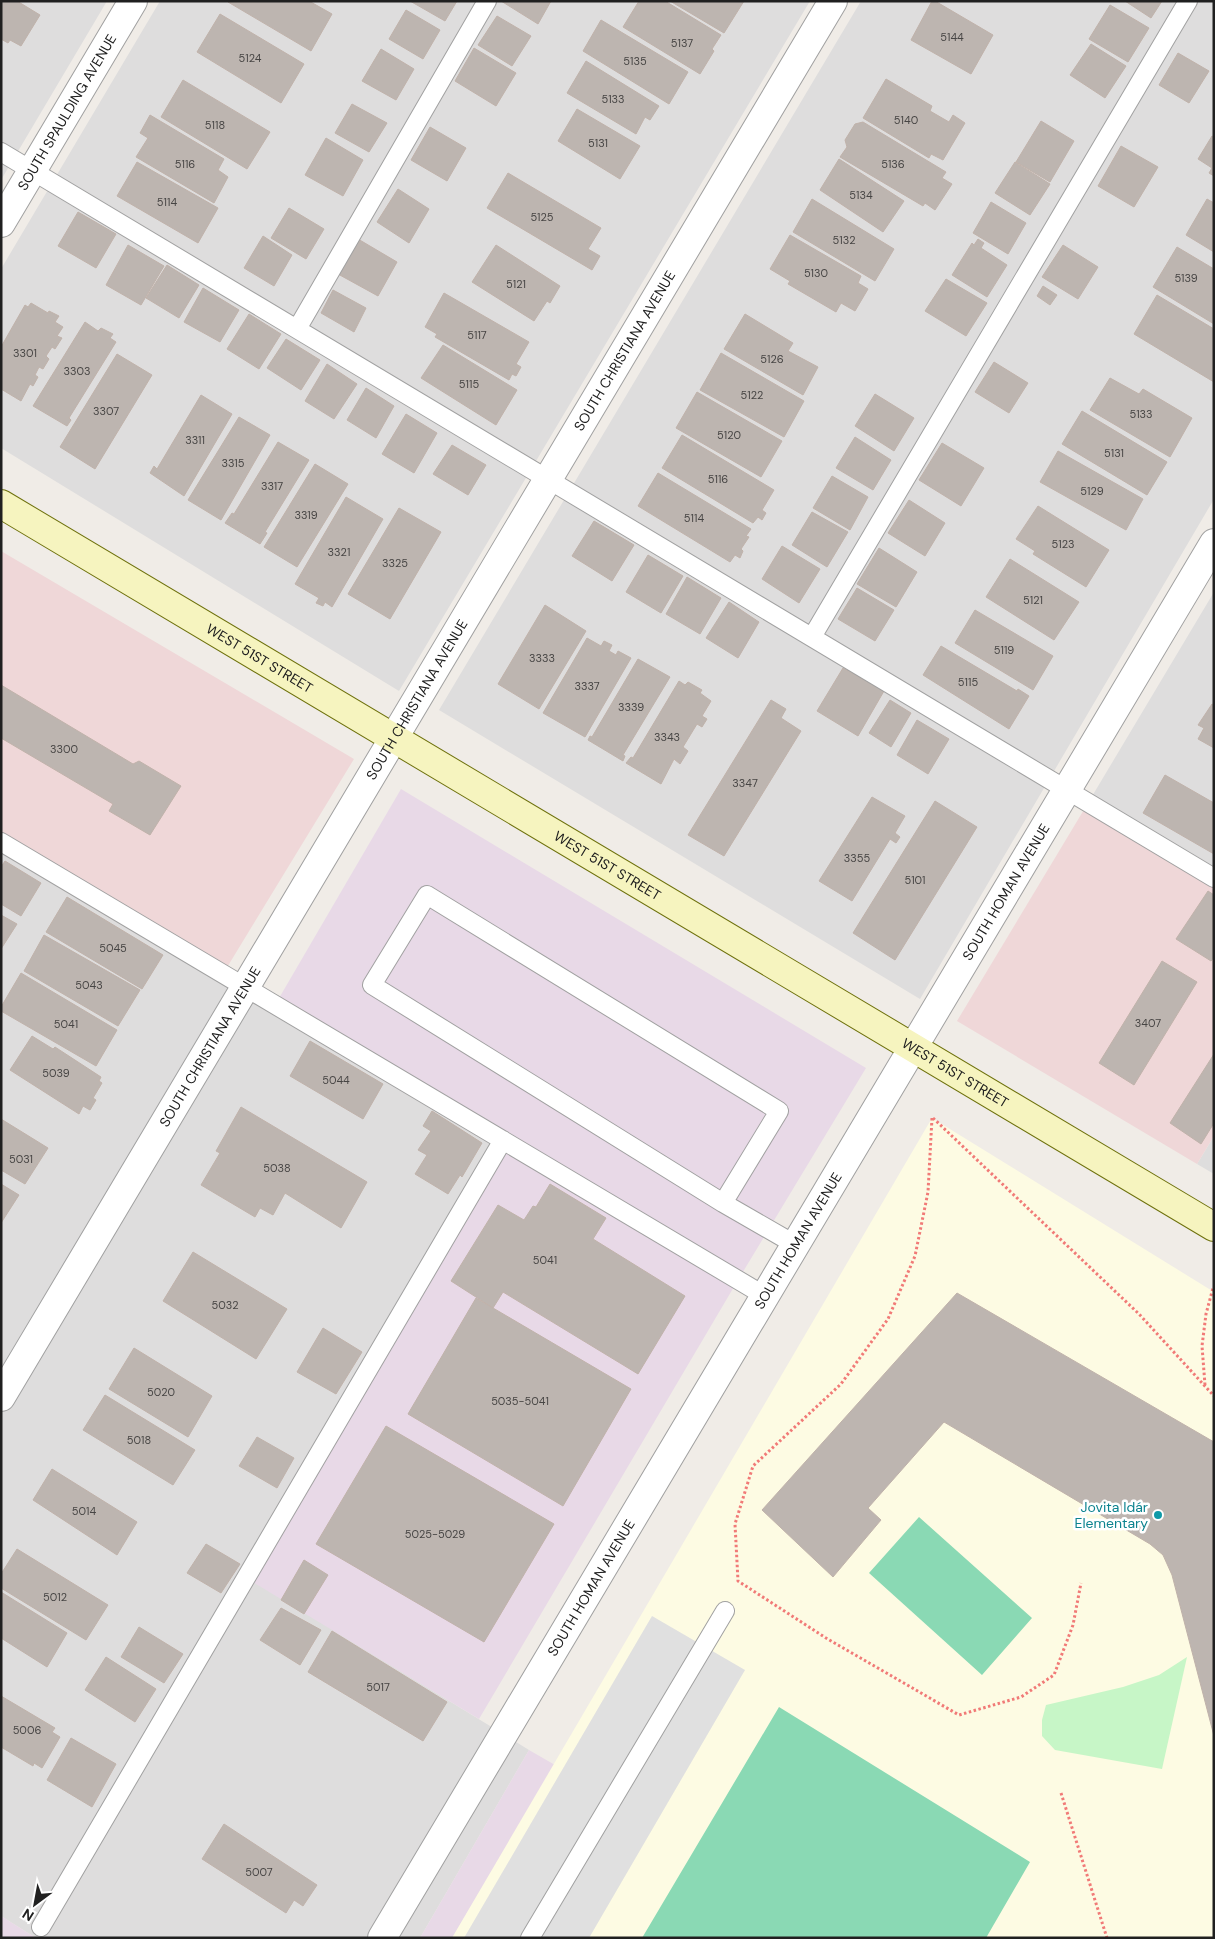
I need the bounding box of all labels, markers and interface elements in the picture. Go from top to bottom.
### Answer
house number: 5144 [940,30,964,44]
street label: SOUTH SPAULDING AVENUE [14,31,120,194]
house number: 5137 [671,36,693,50]
house number: 5124 [239,51,262,65]
house number: 5135 [623,54,647,68]
house number: 5133 [601,92,625,106]
house number: 5140 [894,113,918,127]
house number: 5118 [205,118,225,132]
house number: 5131 [588,136,608,150]
house number: 5116 [175,157,195,171]
house number: 5136 [881,157,905,171]
house number: 5134 [849,188,873,202]
house number: 5114 [157,195,177,209]
house number: 5125 [530,210,554,224]
house number: 5132 [833,233,855,247]
house number: 5130 [804,266,828,280]
street label: SOUTH CHRISTIANA AVENUE [570,267,679,434]
house number: 5139 [1174,271,1198,285]
house number: 5121 [506,277,526,291]
house number: 5117 [467,328,487,342]
house number: 3301 [13,346,37,360]
house number: 5126 [760,352,784,366]
house number: 3303 [63,364,91,378]
house number: 5115 [459,377,479,391]
house number: 5122 [741,388,763,402]
house number: 3307 [93,404,119,418]
house number: 5133 [1129,407,1153,421]
house number: 5120 [717,428,741,442]
house number: 3311 [185,433,205,447]
house number: 5131 [1104,446,1124,460]
house number: 3315 [222,456,245,470]
house number: 5116 [708,472,728,486]
house number: 3317 [261,479,283,493]
house number: 5129 [1080,484,1104,498]
house number: 3319 [294,508,318,522]
house number: 5114 [684,511,704,525]
house number: 5123 [1052,537,1074,551]
house number: 3321 [328,545,350,559]
house number: 3325 [382,556,408,570]
house number: 5121 [1023,593,1043,607]
street label: SOUTH CHRISTIANA AVENUE [362,616,471,783]
street label: WEST 51ST STREET [203,619,316,697]
house number: 5119 [994,643,1014,657]
house number: 3333 [529,651,555,665]
house number: 5115 [958,675,978,689]
house number: 3337 [574,679,600,693]
house number: 3339 [618,700,644,714]
house number: 3343 [654,730,680,744]
house number: 3300 [50,742,78,756]
house number: 3347 [732,776,758,790]
street label: SOUTH HOMAN AVENUE [958,820,1054,964]
street label: WEST 51ST STREET [551,827,664,904]
house number: 3355 [844,851,871,865]
house number: 5101 [904,873,926,887]
house number: 5045 [99,941,127,955]
street label: SOUTH CHRISTIANA AVENUE [155,963,265,1130]
house number: 5043 [75,978,103,992]
house number: 3407 [1135,1016,1161,1030]
house number: 5041 [54,1017,78,1031]
street label: WEST 51ST STREET [899,1034,1012,1112]
house number: 5039 [42,1066,70,1080]
house number: 5044 [322,1073,350,1087]
house number: 5031 [9,1152,33,1166]
house number: 5038 [263,1161,291,1175]
street label: SOUTH HOMAN AVENUE [750,1169,846,1312]
house number: 5041 [533,1253,557,1267]
house number: 5032 [211,1298,239,1312]
house number: 5020 [147,1385,175,1399]
house number: 5035-5041 [491,1394,549,1408]
house number: 5018 [127,1433,151,1447]
place label: Jovita Idár Elementary [1074,1498,1148,1532]
house number: 5014 [72,1504,96,1518]
marker: Jovita Idár Elementary [1152,1509,1164,1521]
street label: SOUTH HOMAN AVENUE [543,1516,639,1659]
house number: 5025-5029 [405,1527,465,1541]
house number: 5012 [43,1590,67,1604]
house number: 5017 [366,1680,390,1694]
house number: 5006 [13,1723,41,1737]
house number: 5007 [245,1865,273,1879]
north arrow [10,1879,60,1929]
text: N [19,1905,37,1925]

